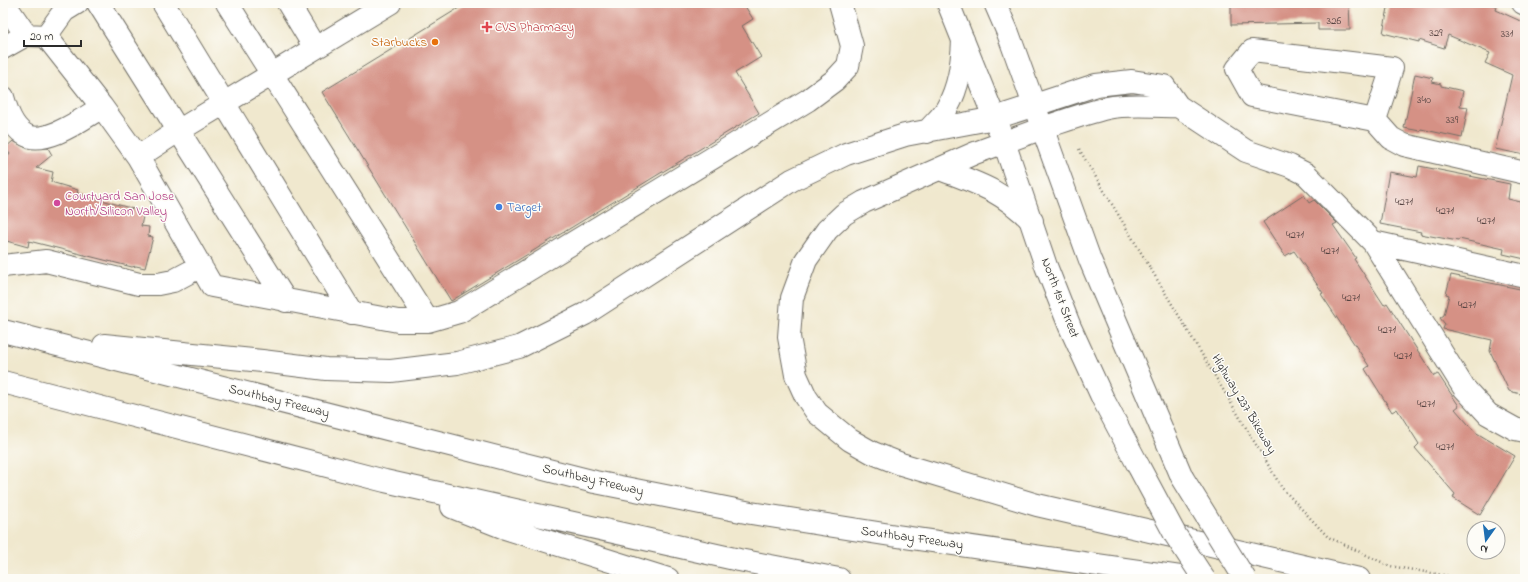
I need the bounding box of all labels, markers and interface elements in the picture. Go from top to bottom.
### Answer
house number: 326 [1327,13,1342,29]
place label: CVS Pharmacy [495,18,574,38]
scale bar [24,22,81,48]
marker: CVS Pharmacy [482,22,492,32]
house number: 329 [1429,25,1443,41]
house number: 331 [1501,26,1514,42]
text: 20 m [30,28,53,46]
place label: Starbucks [371,33,427,52]
marker: Starbucks [430,37,440,47]
house number: 340 [1417,92,1431,108]
house number: 339 [1446,112,1459,128]
place label: Courtyard San Jose North/Silicon Valley [65,187,174,222]
house number: 4271 [1395,194,1414,210]
marker: Courtyard San Jose North/Silicon Valley [52,198,62,208]
place label: Target [507,198,542,218]
marker: Target [494,202,504,212]
house number: 4271 [1436,203,1455,219]
house number: 4271 [1477,213,1496,229]
house number: 4271 [1286,227,1305,243]
house number: 4271 [1321,243,1340,259]
street label: North 1st Street [1036,255,1084,341]
house number: 4271 [1342,290,1361,306]
house number: 4271 [1458,297,1477,313]
house number: 4271 [1378,322,1397,338]
house number: 4271 [1394,348,1413,364]
street label: Highway 237 Bikeway [1206,351,1281,458]
street label: Southbay Freeway [226,379,331,424]
house number: 4271 [1417,396,1436,412]
house number: 4271 [1436,439,1455,455]
street label: Southbay Freeway [540,459,645,502]
north arrow [1466,520,1506,560]
street label: Southbay Freeway [859,521,964,556]
text: N [1478,540,1489,557]

